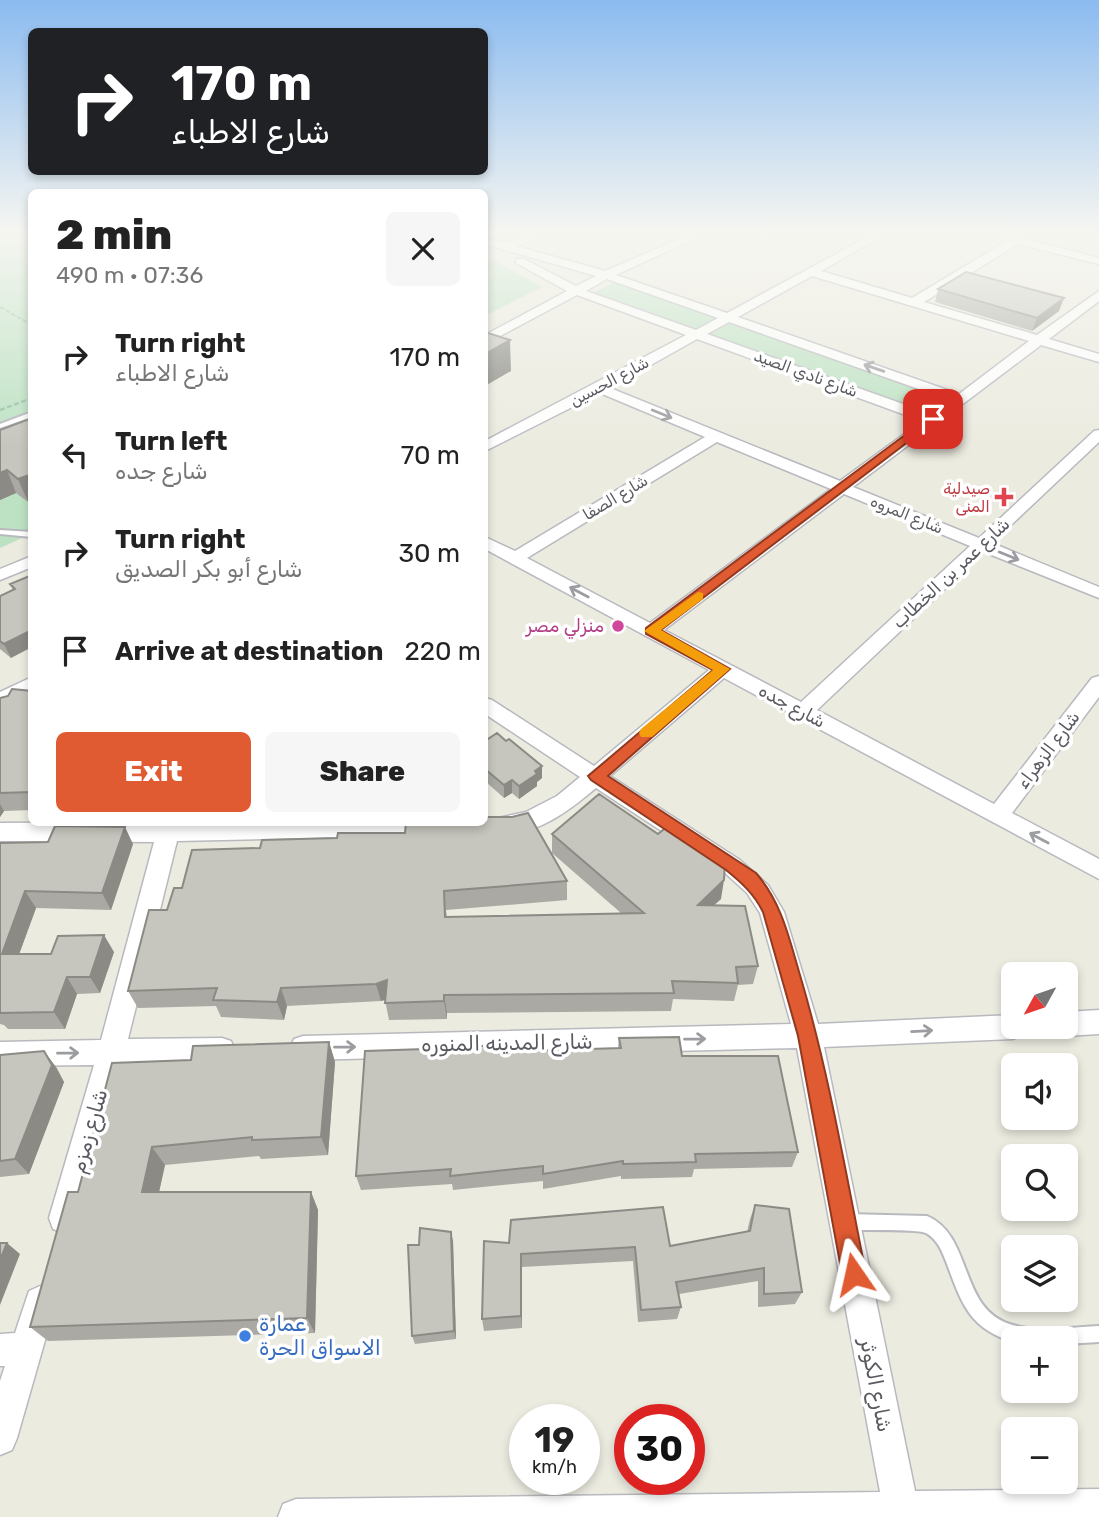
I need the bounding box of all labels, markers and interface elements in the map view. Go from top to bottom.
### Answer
text: 170 m [171,54,312,112]
icon: right [56,56,147,147]
text: شارع الاطباء [171,113,330,151]
text: 2 min [56,210,172,260]
button: close [386,212,460,286]
text: 490 m · 07:36 [56,261,203,289]
text: Turn right [115,328,245,359]
icon: right [56,338,94,376]
text: 170 m [390,342,460,373]
street label: شارع نادي الصيد [751,346,860,403]
street label: شارع الحسين [566,353,653,412]
text: شارع الاطباء [115,359,229,387]
one-way arrow [863,361,885,373]
pin [903,389,963,449]
icon: arrive [914,400,952,438]
one-way arrow [651,408,672,421]
text: Turn left [115,426,227,457]
icon: left [56,436,94,474]
text: 70 m [401,440,460,471]
text: شارع جده [115,457,208,485]
street label: شارع الصفا [579,471,652,526]
place label: صيدلية المنى [943,479,990,516]
marker: صيدلية المنى [996,489,1012,505]
street label: شارع المروه [867,491,946,539]
street label: شارع عمر بن الخطاب [888,513,1015,634]
text: Turn right [115,524,245,555]
icon: right [56,534,94,572]
text: 30 m [398,538,460,569]
one-way arrow [997,550,1019,563]
text: شارع أبو بكر الصديق [115,555,303,583]
one-way arrow [569,585,590,598]
place label: منزلي مصر [525,615,604,639]
marker: منزلي مصر [610,618,626,634]
icon: arrive [56,632,94,670]
text: Arrive at destination [115,636,383,667]
text: 220 m [404,636,481,667]
street label: شارع جده [754,679,829,734]
street label: شارع الزهراء [1012,707,1085,794]
button: Exit [56,732,251,812]
button: Share [265,732,460,812]
one-way arrow [1029,831,1050,844]
north arrow [1001,962,1078,1040]
map controls [1001,962,1078,1494]
one-way arrow [910,1024,933,1037]
street label: شارع المدينه المنوره [421,1029,593,1058]
one-way arrow [683,1032,706,1046]
one-way arrow [333,1040,356,1054]
one-way arrow [56,1046,79,1060]
button: sound [1001,1053,1078,1130]
street label: شارع زمزم [65,1086,114,1176]
button: search [1001,1144,1078,1221]
button: layers [1001,1235,1078,1312]
position arrow [817,1237,891,1311]
place label: عمارة الاسواق الحرة [259,1311,381,1360]
button: + [1001,1326,1078,1403]
marker: عمارة الاسواق الحرة [237,1328,253,1344]
street label: شارع الكوثر [853,1334,898,1434]
speed limit sign: 30 [614,1404,705,1495]
button: − [1001,1417,1078,1494]
text: 19 [535,1419,574,1461]
text: km/h [532,1456,577,1478]

